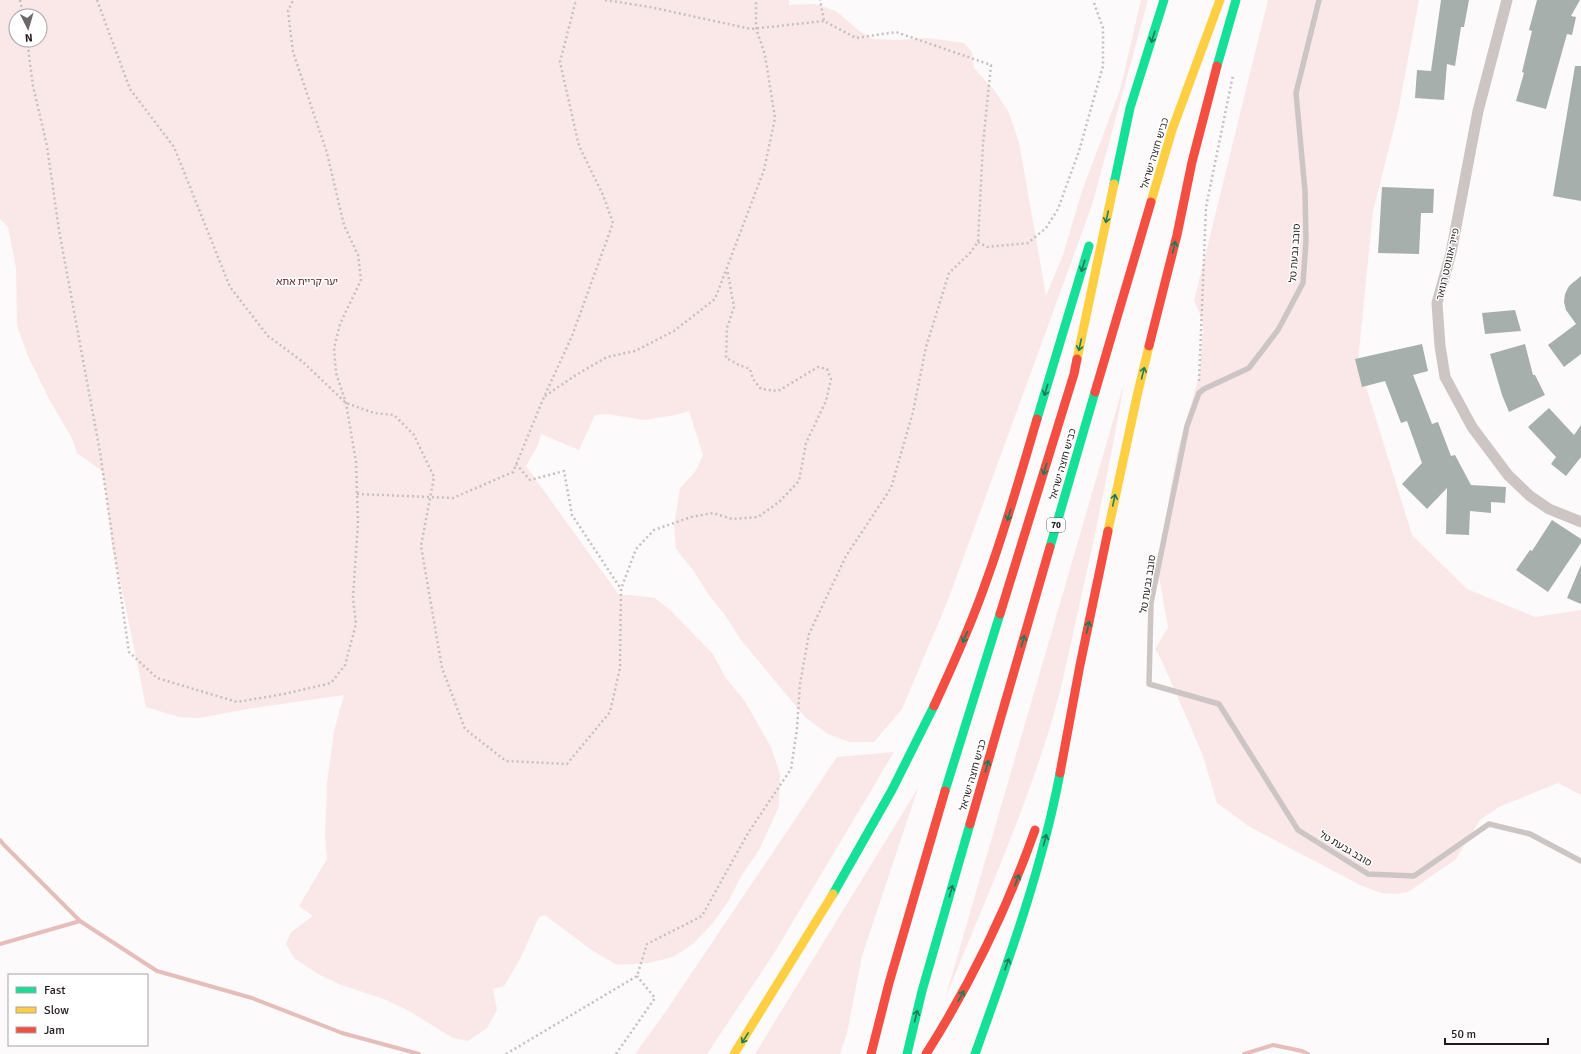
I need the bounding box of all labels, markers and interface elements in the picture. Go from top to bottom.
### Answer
north arrow [8,8,48,48]
text: N [24,31,33,44]
one-way arrow [1148,31,1156,43]
street label: כביש חוצה ישראל [1138,116,1171,190]
one-way arrow [1103,210,1111,223]
street label: סובב גבעת טל [1287,223,1303,283]
street label: פייר אוגוסט רנואר [1434,227,1462,301]
one-way arrow [1171,241,1178,254]
one-way arrow [1079,259,1086,272]
park label: יער קריית אתא [276,276,338,288]
one-way arrow [1076,338,1084,351]
one-way arrow [1139,367,1147,380]
one-way arrow [1042,384,1049,397]
street label: כביש חוצה ישראל [1047,427,1079,501]
one-way arrow [1041,463,1048,476]
one-way arrow [1111,494,1119,507]
one-way arrow [1005,508,1012,521]
road number: 70 [1047,518,1065,532]
street label: סובב גבעת טל [1137,554,1159,614]
one-way arrow [1084,621,1092,634]
one-way arrow [961,631,968,643]
one-way arrow [1020,635,1027,648]
street label: כביש חוצה ישראל [957,738,989,812]
one-way arrow [984,760,991,773]
street label: סובב גבעת טל [1317,829,1374,869]
one-way arrow [1042,834,1049,847]
one-way arrow [1014,874,1022,886]
one-way arrow [948,885,955,898]
one-way arrow [1003,959,1011,971]
legend [8,974,148,1046]
text: Fast [44,983,65,998]
one-way arrow [957,991,965,1003]
text: Slow [44,1003,69,1018]
one-way arrow [913,1010,920,1023]
scale bar [1445,1020,1548,1046]
text: Jam [44,1023,65,1038]
text: 50 m [1451,1027,1476,1042]
one-way arrow [740,1032,748,1044]

